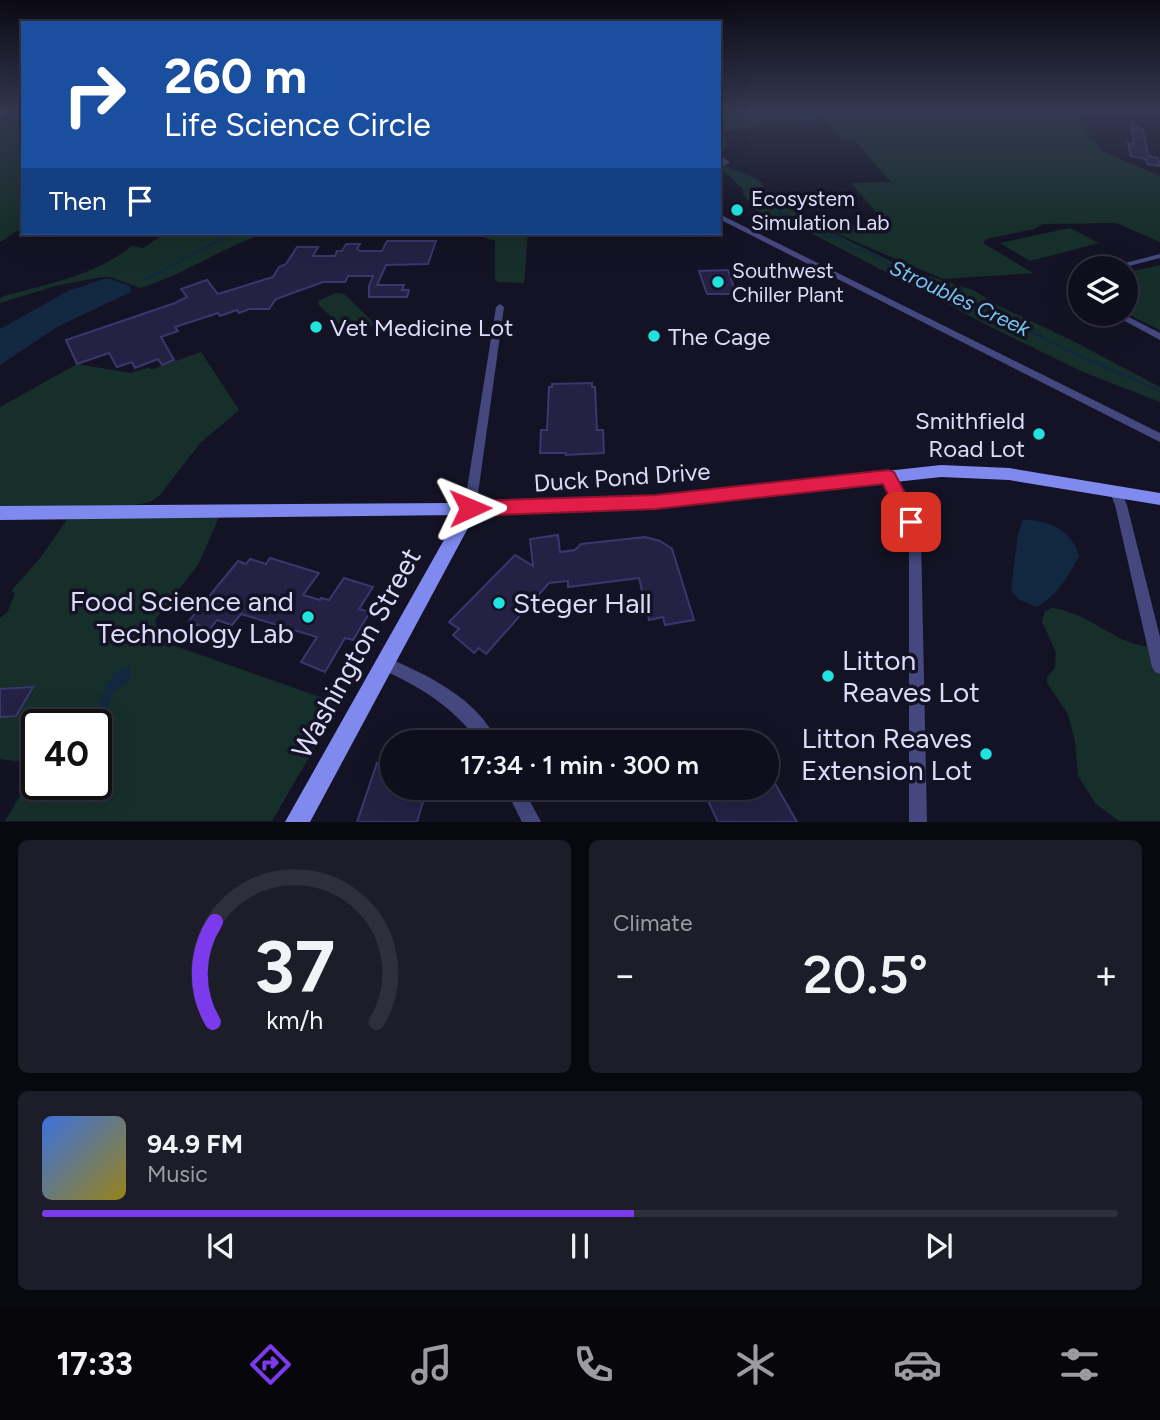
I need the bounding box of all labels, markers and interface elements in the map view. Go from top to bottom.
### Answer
text: 260 m [164,46,307,105]
icon: right [49,49,140,140]
text: Life Science Circle [164,106,431,144]
icon: arrive [121,182,159,220]
text: Then [49,185,107,217]
place label: Ecosystem Simulation Lab [751,186,890,235]
marker: Ecosystem Simulation Lab [729,202,745,218]
water label: Stroubles Creek [886,255,1034,342]
map controls [1068,256,1138,326]
button: layers [1068,256,1138,326]
place label: Southwest Chiller Plant [732,258,844,307]
marker: Southwest Chiller Plant [710,274,726,290]
place label: Vet Medicine Lot [330,313,513,342]
marker: Vet Medicine Lot [308,319,324,335]
place label: The Cage [668,322,770,351]
marker: The Cage [646,328,662,344]
place label: Smithfield Road Lot [915,406,1025,463]
marker: Smithfield Road Lot [1031,426,1047,442]
street label: Duck Pond Drive [533,456,711,498]
position arrow [433,471,507,545]
pin [881,492,941,552]
icon: arrive [892,503,930,541]
street label: Washington Street [284,542,428,764]
place label: Food Science and Technology Lab [70,584,294,650]
place label: Steger Hall [513,586,652,620]
marker: Steger Hall [491,595,507,611]
marker: Food Science and Technology Lab [300,609,316,625]
place label: Litton Reaves Lot [842,643,980,709]
marker: Litton Reaves Lot [820,668,836,684]
speed limit sign: 40 [21,709,112,800]
place label: Litton Reaves Extension Lot [801,721,972,787]
marker: Litton Reaves Extension Lot [978,746,994,762]
text: 17:34 · 1 min · 300 m [460,749,699,781]
text: Climate [613,909,692,937]
text: 37 [254,924,335,1011]
text: 20.5° [803,944,928,1006]
text: − [613,952,637,998]
text: + [1094,952,1118,998]
text: km/h [266,1005,323,1035]
text: 94.9 FM [147,1128,243,1160]
text: Music [147,1160,208,1188]
icon: previous [202,1227,240,1265]
icon: pause [561,1227,599,1265]
icon: next [920,1227,958,1265]
icon: directions [246,1340,295,1389]
icon: music [407,1340,456,1389]
icon: phone [569,1340,618,1389]
icon: climate [731,1340,780,1389]
icon: car [893,1340,942,1389]
icon: filters [1055,1340,1104,1389]
text: 17:33 [56,1345,133,1383]

